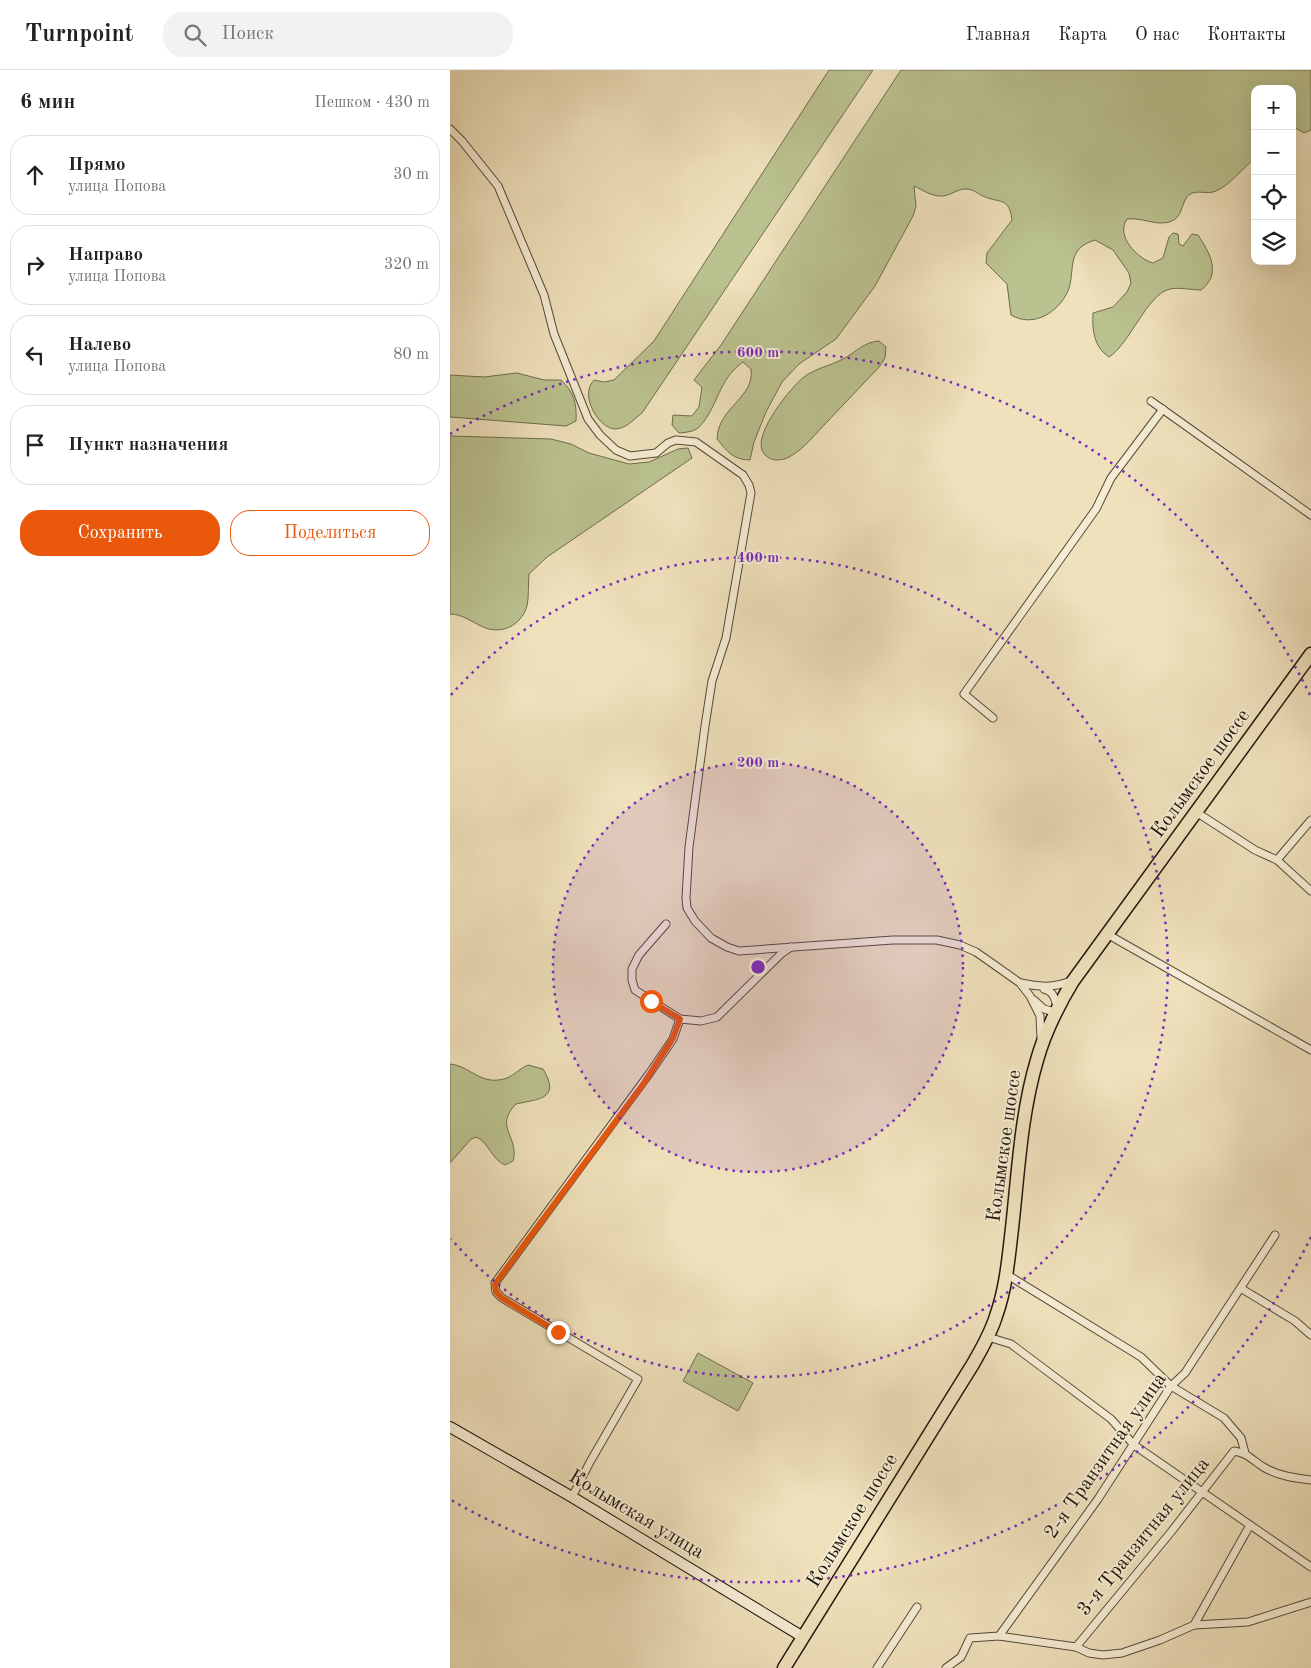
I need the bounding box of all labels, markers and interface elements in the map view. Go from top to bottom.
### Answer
search box [163,12,513,57]
icon: search [181,21,209,49]
text: Turnpoint [25,23,133,47]
text: Поиск [221,25,274,44]
text: Главная [966,26,1030,44]
text: Карта [1058,26,1107,44]
text: О нас [1135,26,1179,44]
text: Контакты [1207,26,1286,44]
map controls [1251,85,1296,265]
button: + [1251,85,1296,130]
text: 6 мин [20,92,75,113]
text: Пешком · 430 m [314,95,430,111]
button: − [1251,130,1296,175]
text: Прямо [68,156,126,175]
icon: ahead [21,161,49,189]
text: 30 m [393,167,429,183]
button: locate [1251,175,1296,220]
text: улица Попова [68,179,166,195]
button: layers [1251,220,1296,265]
text: Направо [68,246,143,265]
icon: right [21,251,49,279]
text: 320 m [384,257,429,273]
text: улица Попова [68,269,166,285]
text: Налево [68,336,131,355]
icon: left [21,341,49,369]
text: 600 m [737,346,779,361]
text: 80 m [393,347,429,363]
text: улица Попова [68,359,166,375]
icon: arrive [21,431,49,459]
text: Пункт назначения [68,436,228,455]
button: Сохранить [20,510,220,556]
button: Поделиться [230,510,430,556]
text: 400 m [737,551,779,566]
street label: Колымское шоссе [1148,706,1254,842]
text: 200 m [737,756,779,771]
centre of rings [749,958,767,976]
route start [640,990,663,1013]
street label: Колымское шоссе [984,1069,1026,1223]
route end [547,1321,570,1344]
street label: 2-я Транзитная улица [1041,1369,1171,1543]
street label: Колымское шоссе [804,1451,902,1591]
street label: 3-я Транзитная улица [1074,1454,1214,1620]
street label: Колымская улица [565,1467,707,1563]

